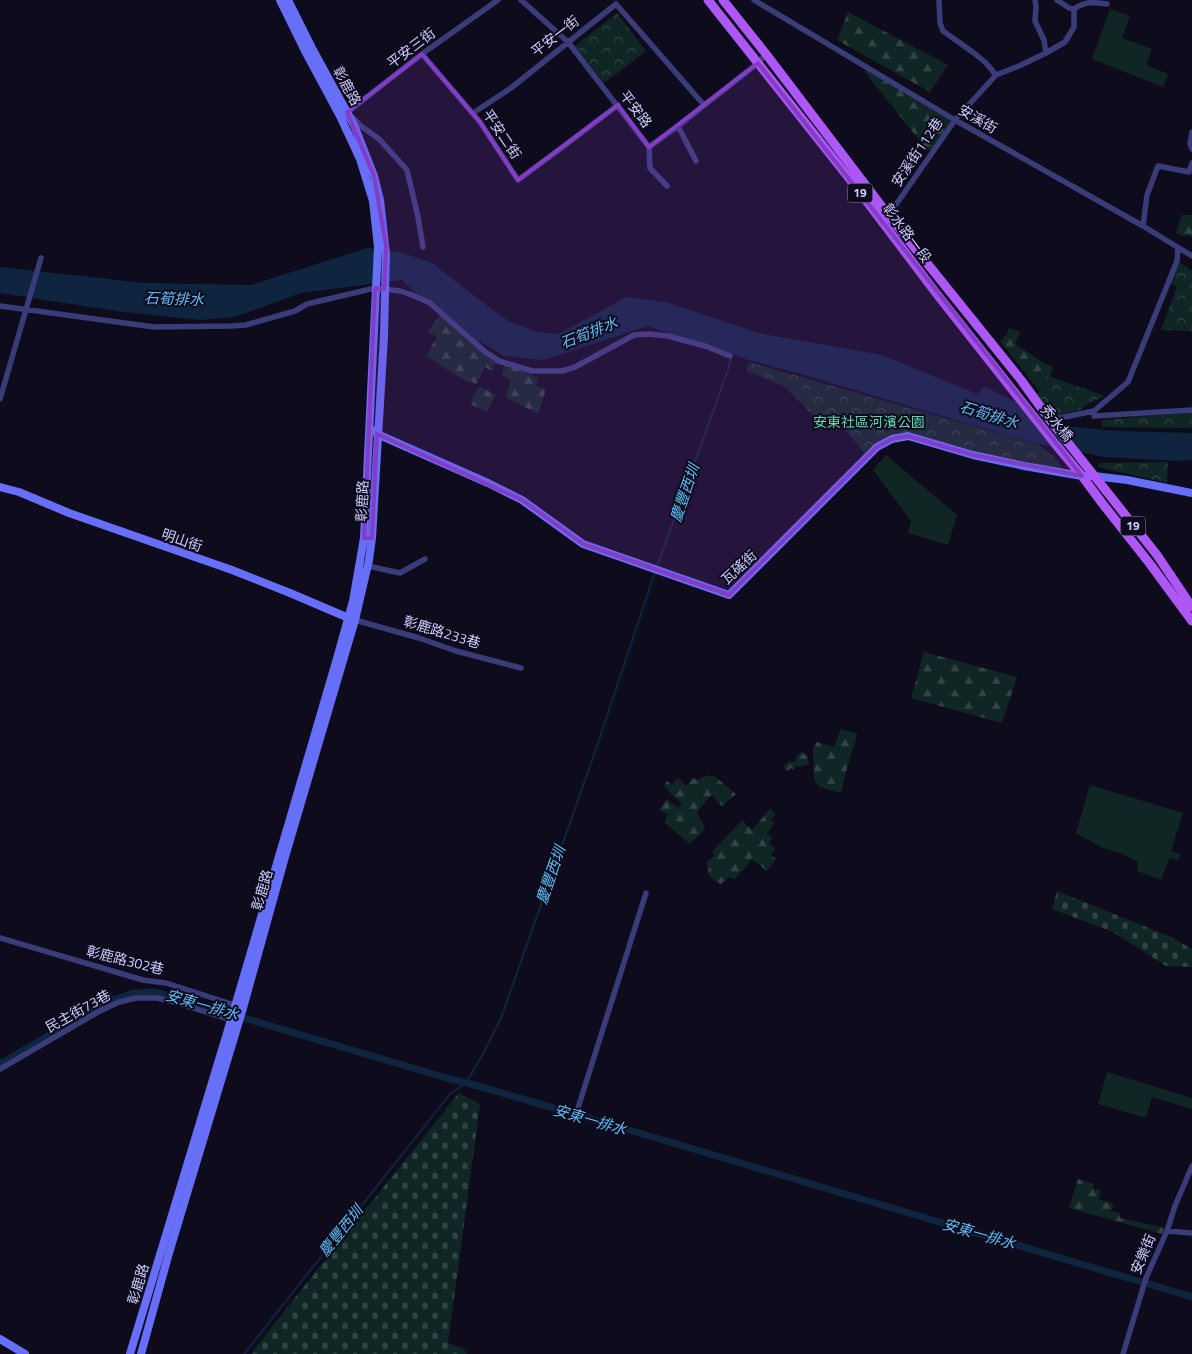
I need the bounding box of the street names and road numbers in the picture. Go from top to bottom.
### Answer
street label: 平安一街 [526,10,583,61]
street label: 平安三街 [382,22,439,73]
street label: 彰鹿路 [328,62,367,109]
street label: 平安路 [615,86,657,132]
street label: 安溪街 [955,99,1002,138]
street label: 平安二街 [478,105,527,163]
street label: 安溪街112巷 [886,113,948,191]
road number: 19 [848,184,872,202]
street label: 彰水路一段 [878,198,937,267]
street label: 秀水橋 [1036,400,1079,446]
street label: 彰鹿路 [350,479,373,522]
road number: 19 [1120,516,1146,536]
street label: 明山街 [159,523,205,556]
street label: 瓦磘街 [716,545,761,589]
street label: 彰鹿路233巷 [401,610,483,653]
street label: 彰鹿路 [246,867,277,913]
street label: 彰鹿路302巷 [84,940,166,979]
street label: 民主街73巷 [41,984,114,1037]
street label: 安樂街 [1125,1230,1160,1277]
street label: 彰鹿路 [121,1261,154,1307]

